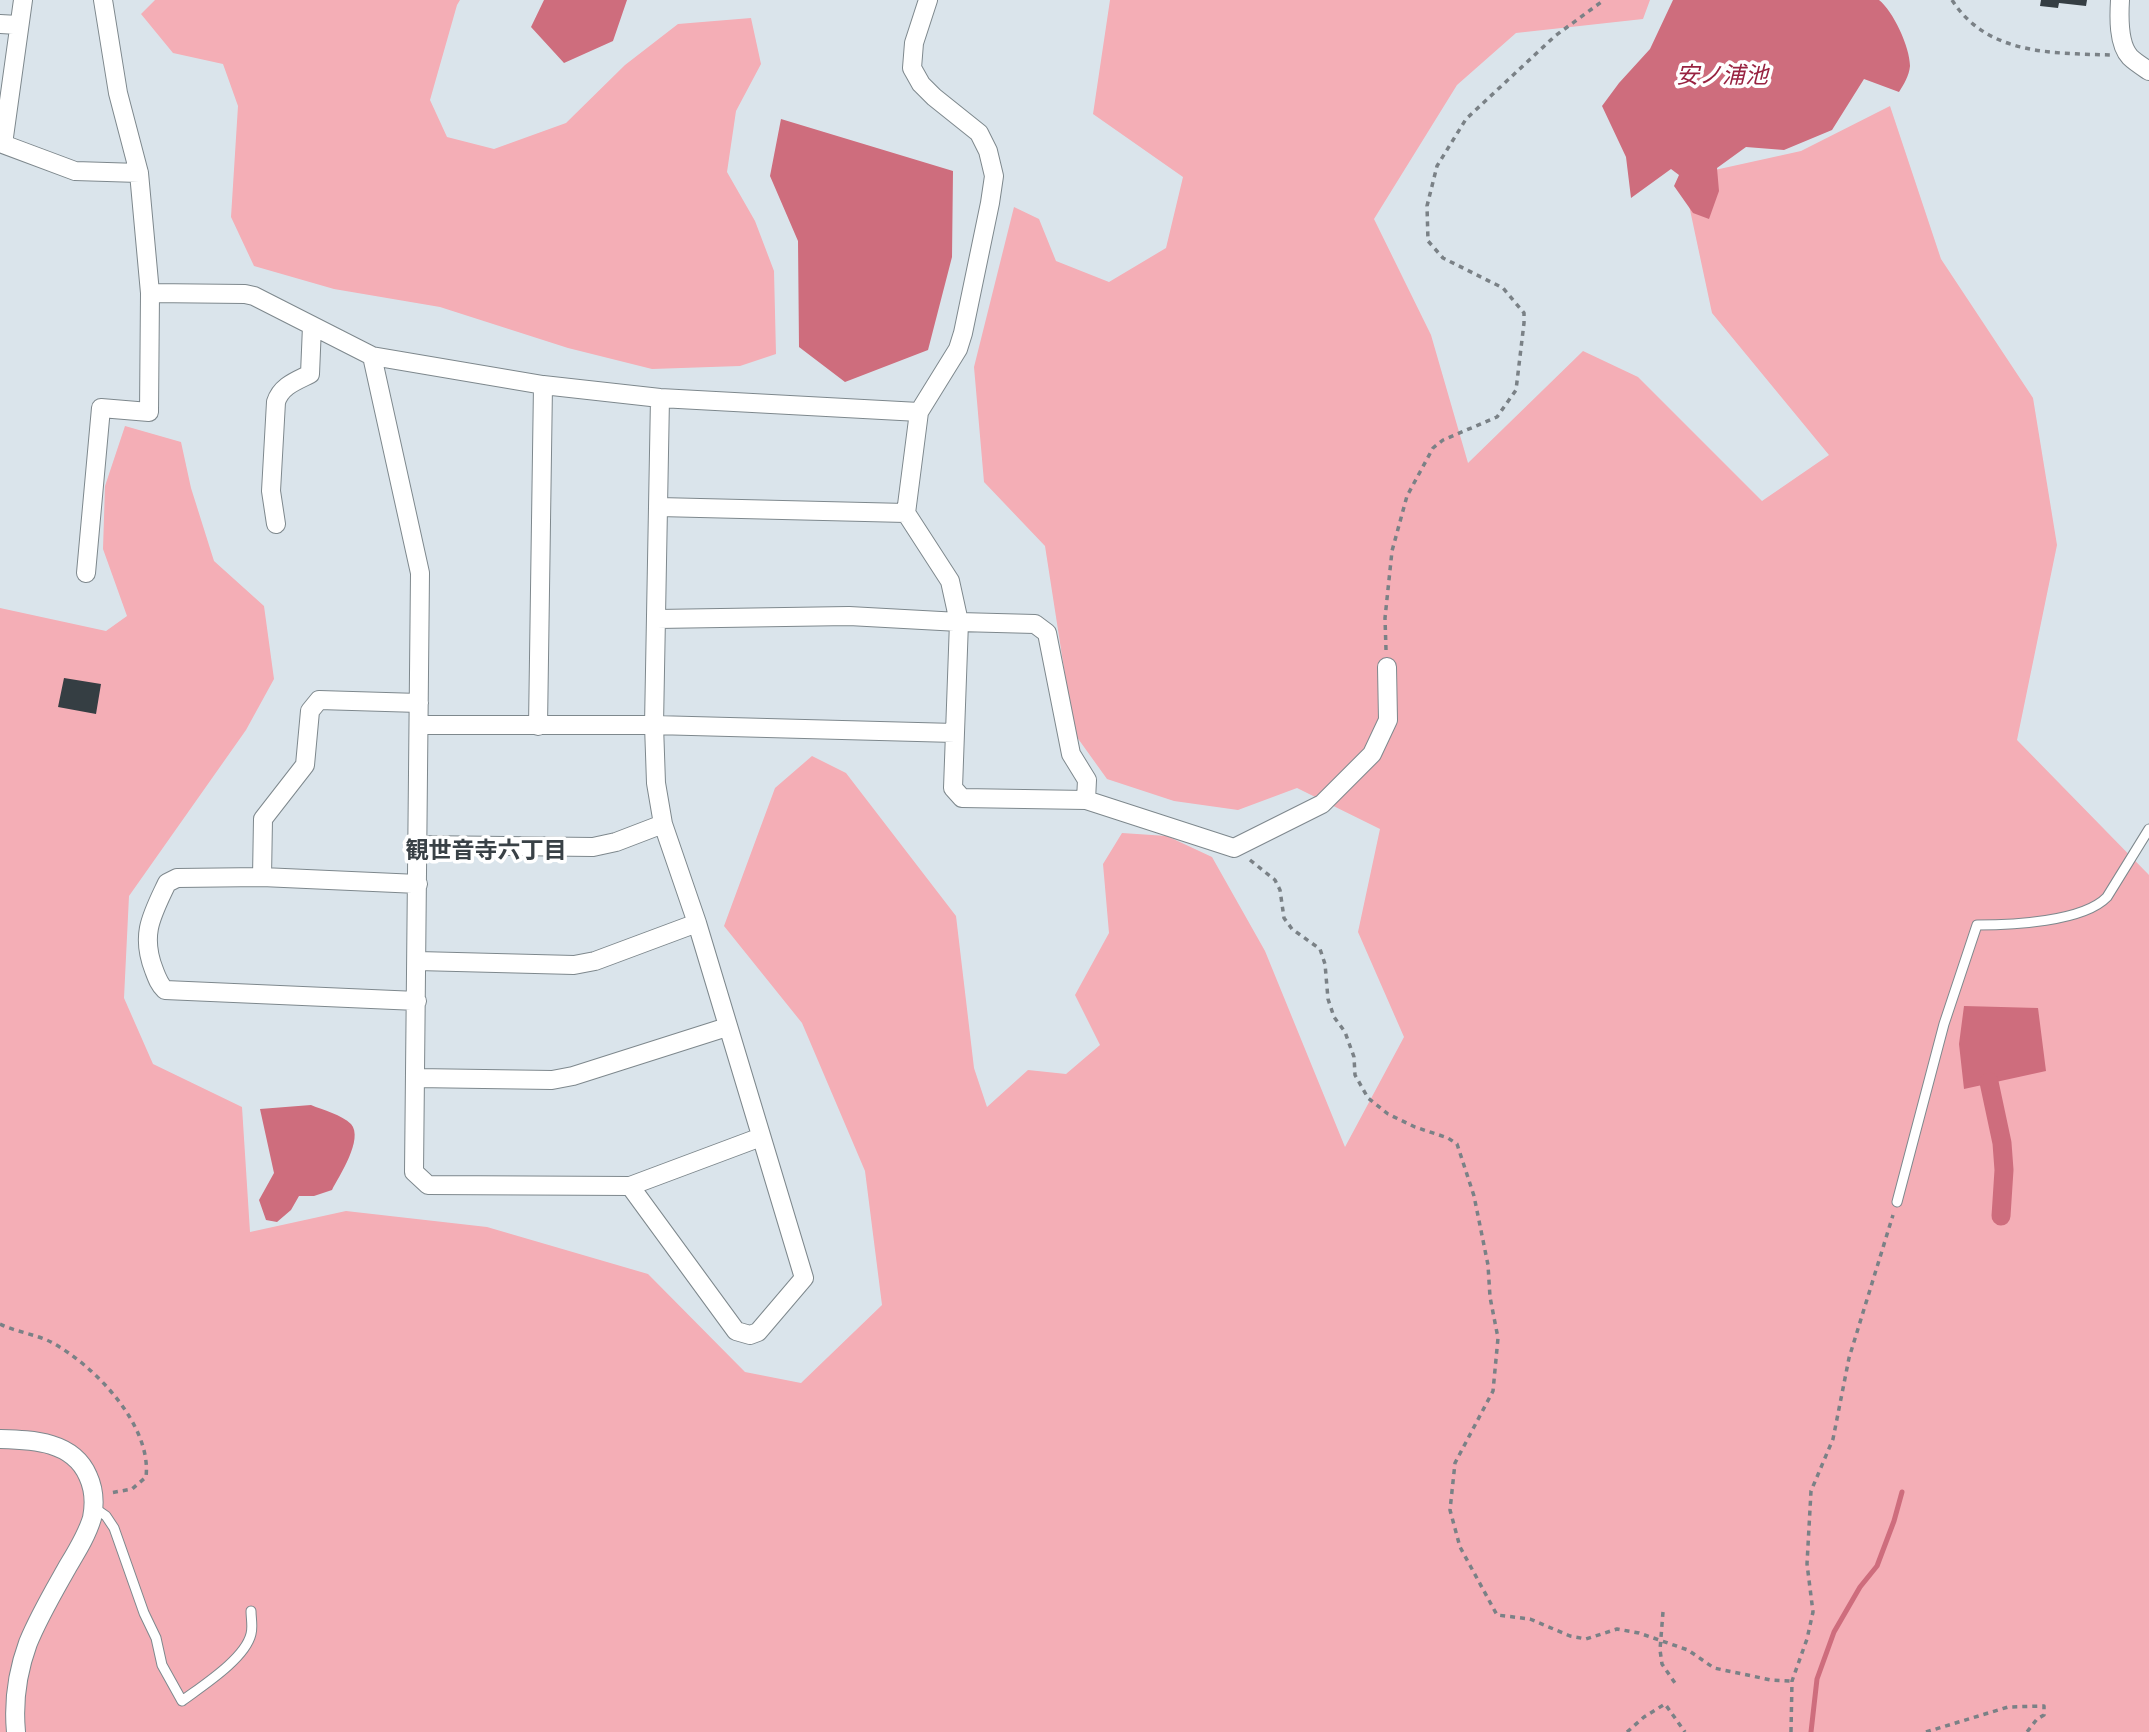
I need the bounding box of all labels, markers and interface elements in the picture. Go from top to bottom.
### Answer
water label: 安ノ浦池 [1676,62,1768,90]
district label: 観世音寺六丁目 [406,837,566,865]

